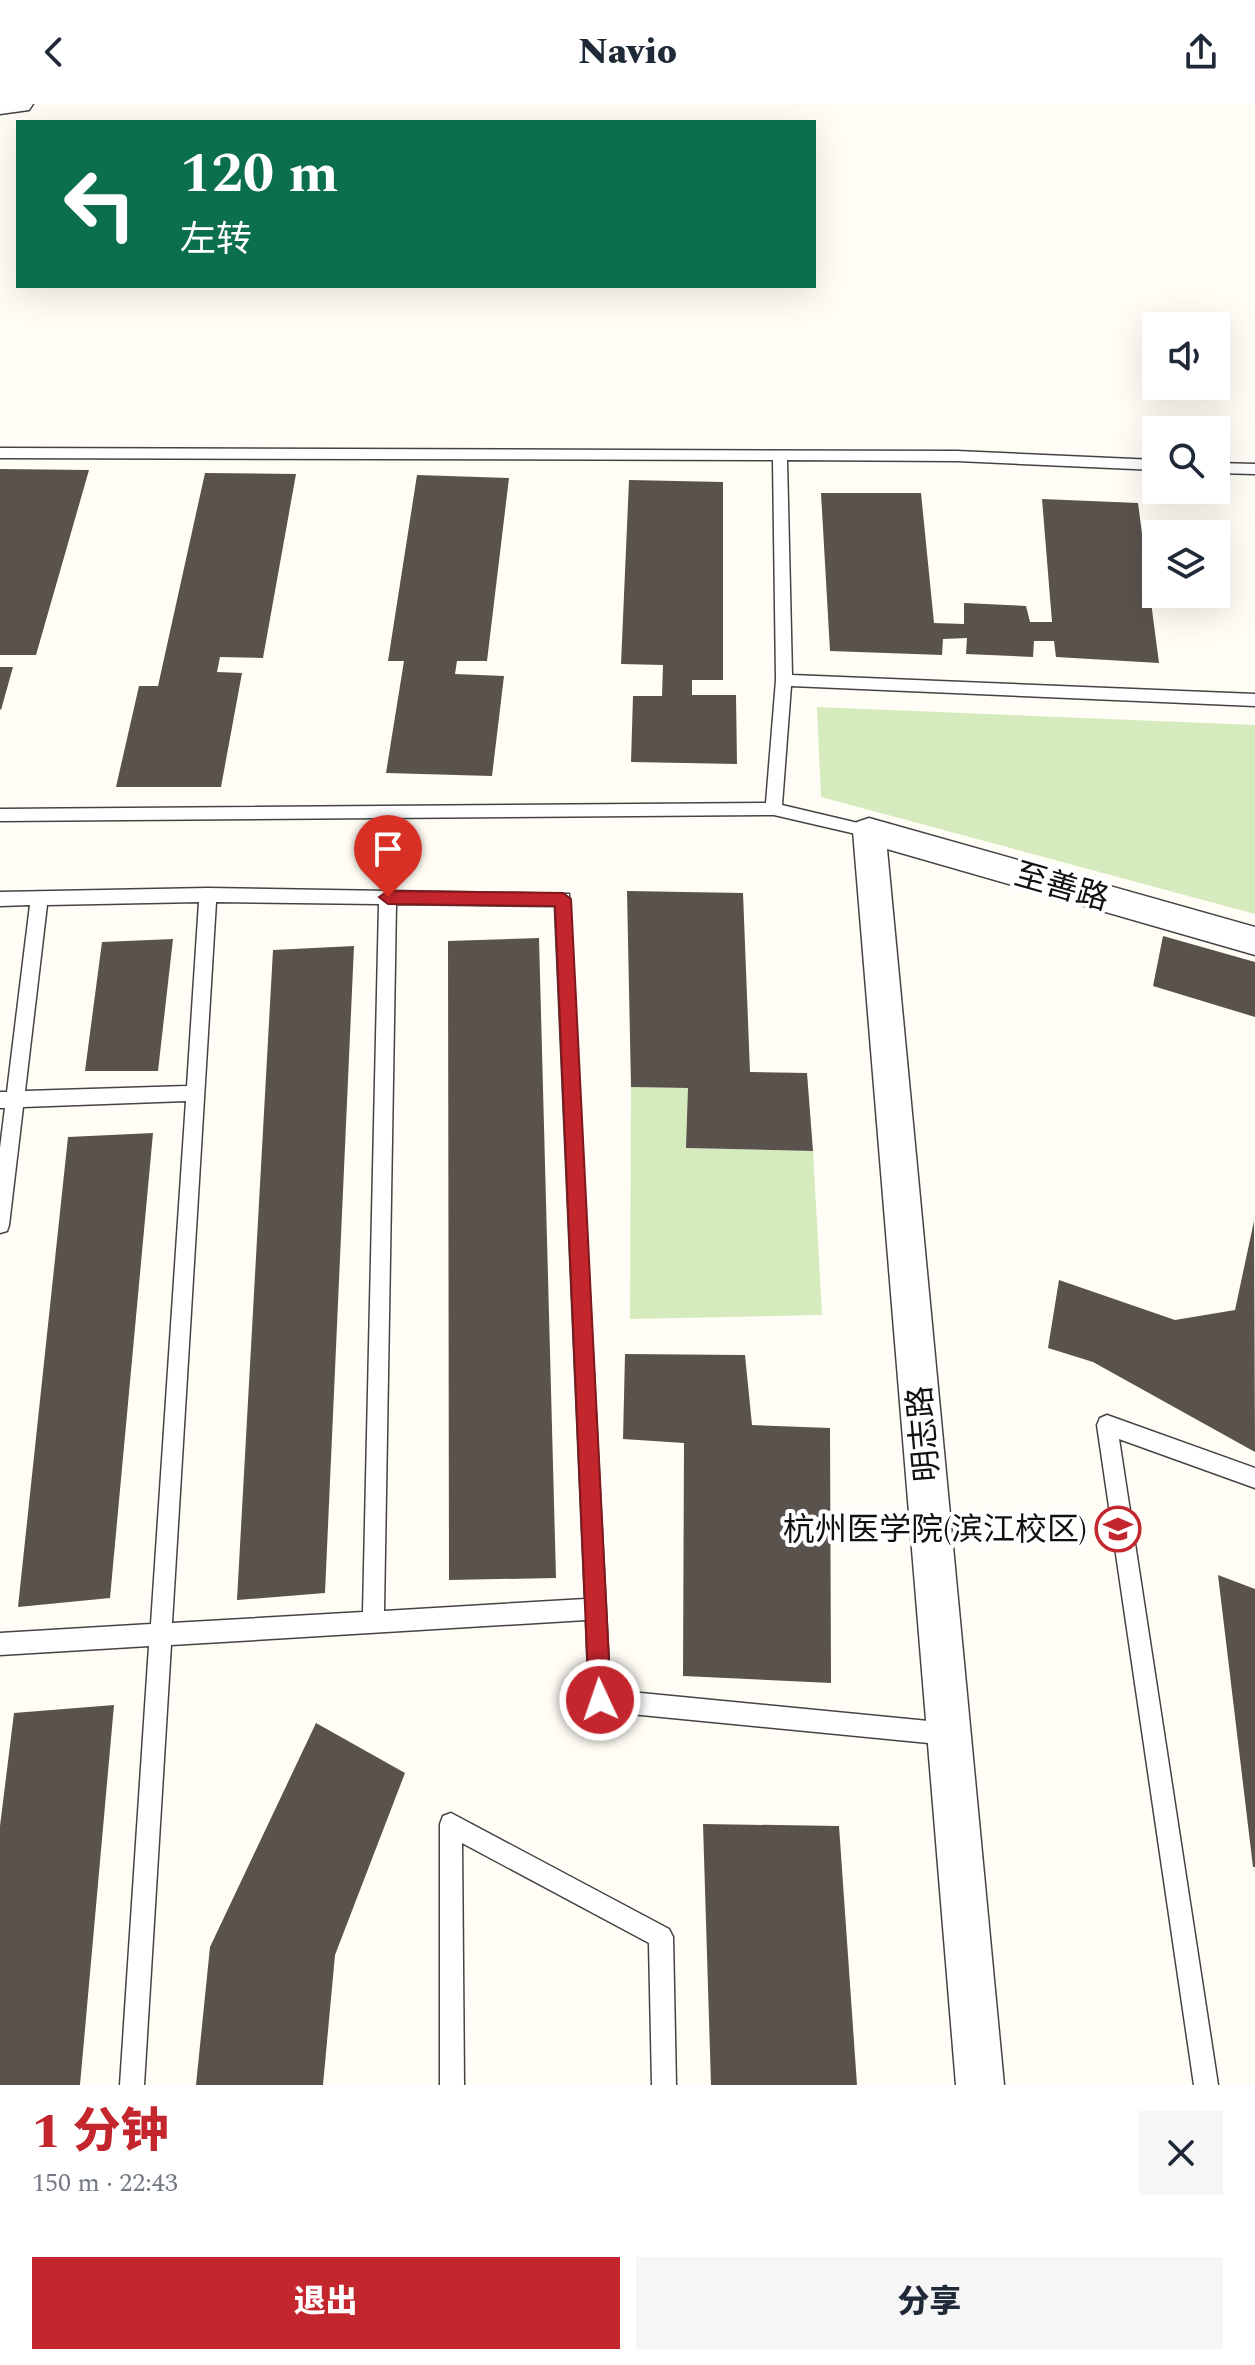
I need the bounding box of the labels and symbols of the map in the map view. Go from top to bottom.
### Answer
pin [354,815,422,897]
street label: 至善路 [1009,851,1114,924]
street label: 明志路 [896,1384,953,1484]
school or university icon: 杭州医学院(滨江校区) [1094,1505,1142,1553]
place label: 杭州医学院(滨江校区) [783,1506,1087,1555]
position arrow [558,1658,642,1742]

